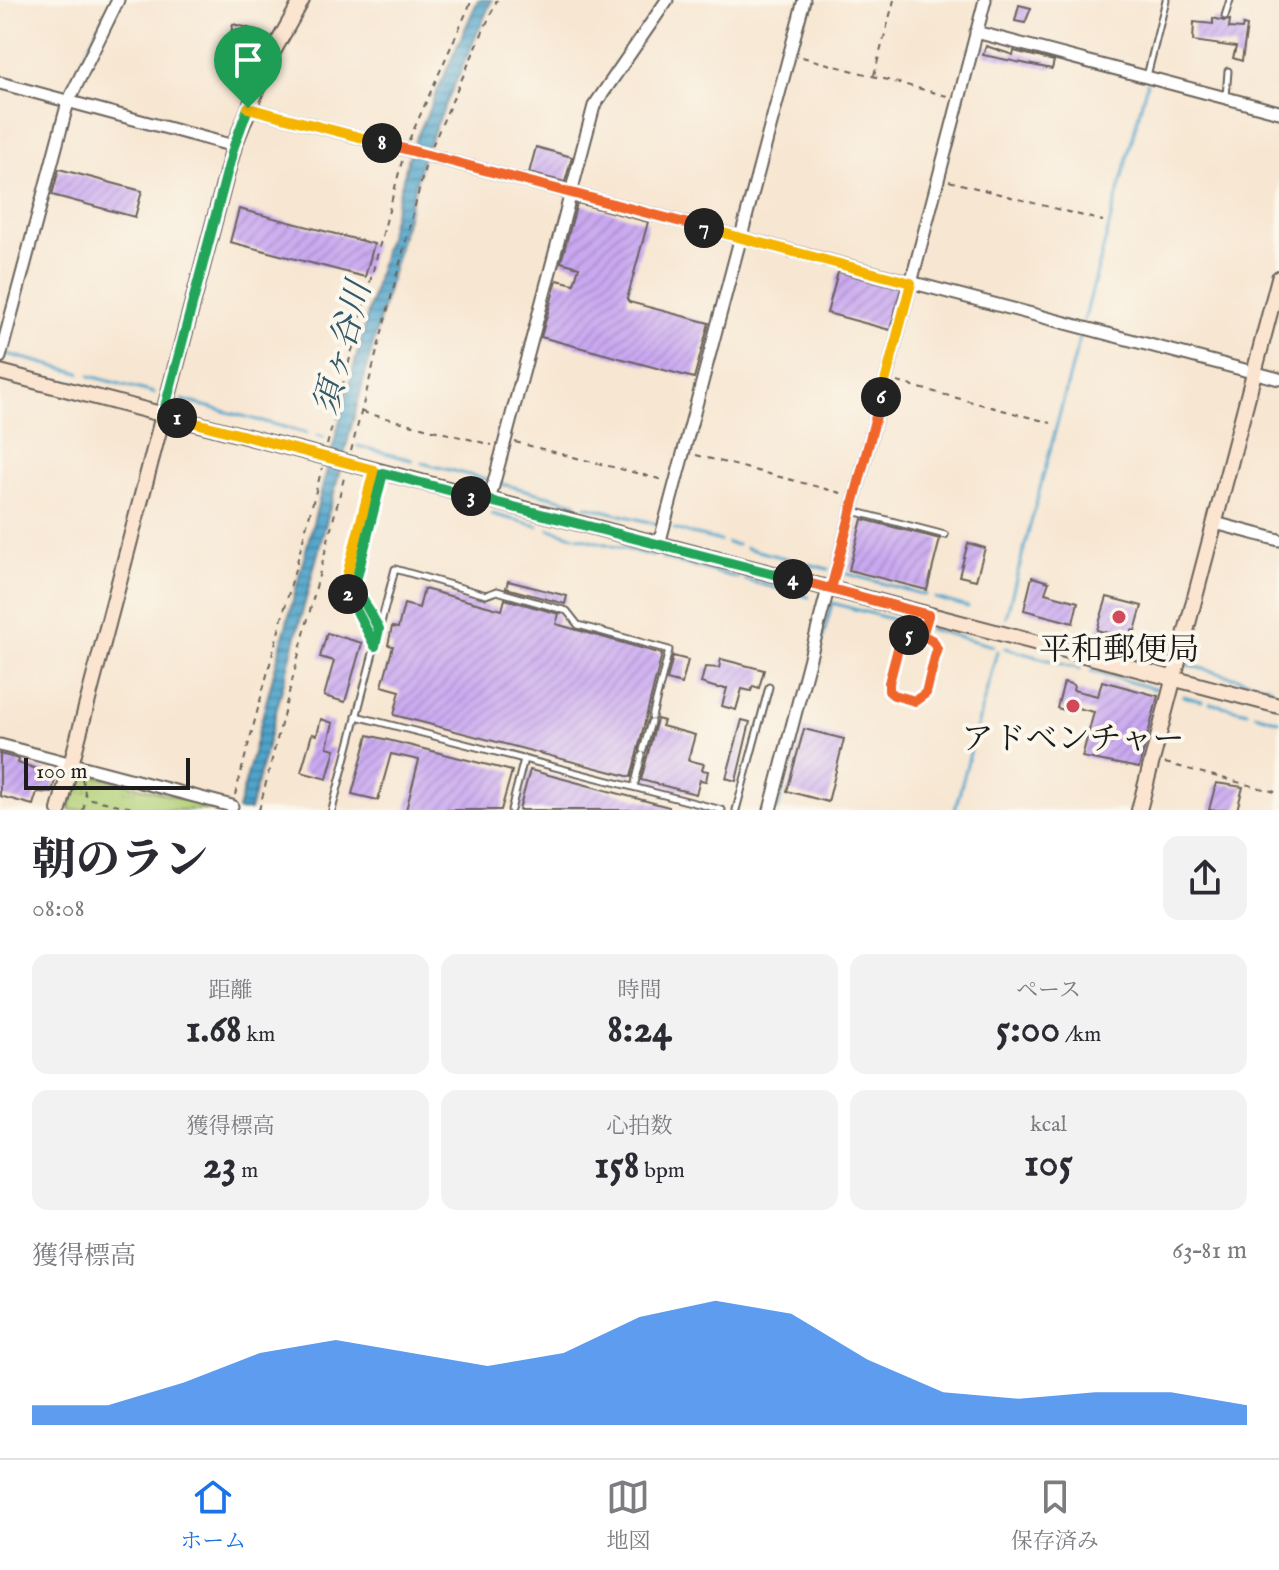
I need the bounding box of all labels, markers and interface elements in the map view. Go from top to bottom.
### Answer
pin [214,26,282,108]
icon: arrive [226,38,270,82]
pin: 8 [362,123,402,163]
text: 8 [378,129,386,157]
pin: 7 [684,208,724,248]
text: 7 [699,214,709,242]
water label: 須ヶ谷川 [305,274,383,420]
pin: 6 [861,377,901,417]
text: 6 [876,383,886,411]
pin: 1 [157,398,197,438]
text: 1 [173,404,181,432]
pin: 3 [451,476,491,516]
text: 3 [467,482,475,510]
pin: 4 [773,559,813,599]
text: 4 [788,565,798,593]
pin: 2 [328,574,368,614]
text: 2 [343,580,353,608]
marker: 平和郵便局 [1110,608,1128,626]
pin: 5 [889,615,929,655]
text: 5 [905,621,913,649]
place label: 平和郵便局 [1039,631,1199,672]
marker: アドベンチャー [1064,697,1082,715]
place label: アドベンチャー [961,720,1185,761]
scale bar [24,754,190,790]
text: 100 m [36,758,88,786]
text: 朝のラン [32,834,208,890]
button: share [1163,836,1247,920]
text: 08:08 [32,892,85,925]
text: 距離 [208,977,253,1005]
text: 時間 [617,977,662,1005]
text: ペース [1016,977,1081,1005]
text: 1.68 [186,1005,242,1056]
text: 8:24 [607,1005,672,1056]
text: 5:00 [996,1005,1060,1056]
text: km [242,1021,275,1049]
text: /km [1060,1021,1101,1049]
text: kcal [1030,1111,1067,1139]
text: 獲得標高 [186,1113,275,1141]
text: 心拍数 [606,1113,673,1141]
text: 105 [1024,1139,1073,1190]
text: 23 [203,1141,236,1192]
text: 158 [594,1141,639,1192]
text: m [236,1157,258,1185]
text: bpm [639,1157,685,1185]
text: 63–81 m [1172,1234,1247,1267]
text: 獲得標高 [32,1240,136,1273]
tab: ホーム [180,1475,246,1556]
tab: 地図 [606,1475,651,1556]
tab: 保存済み [1011,1475,1099,1556]

